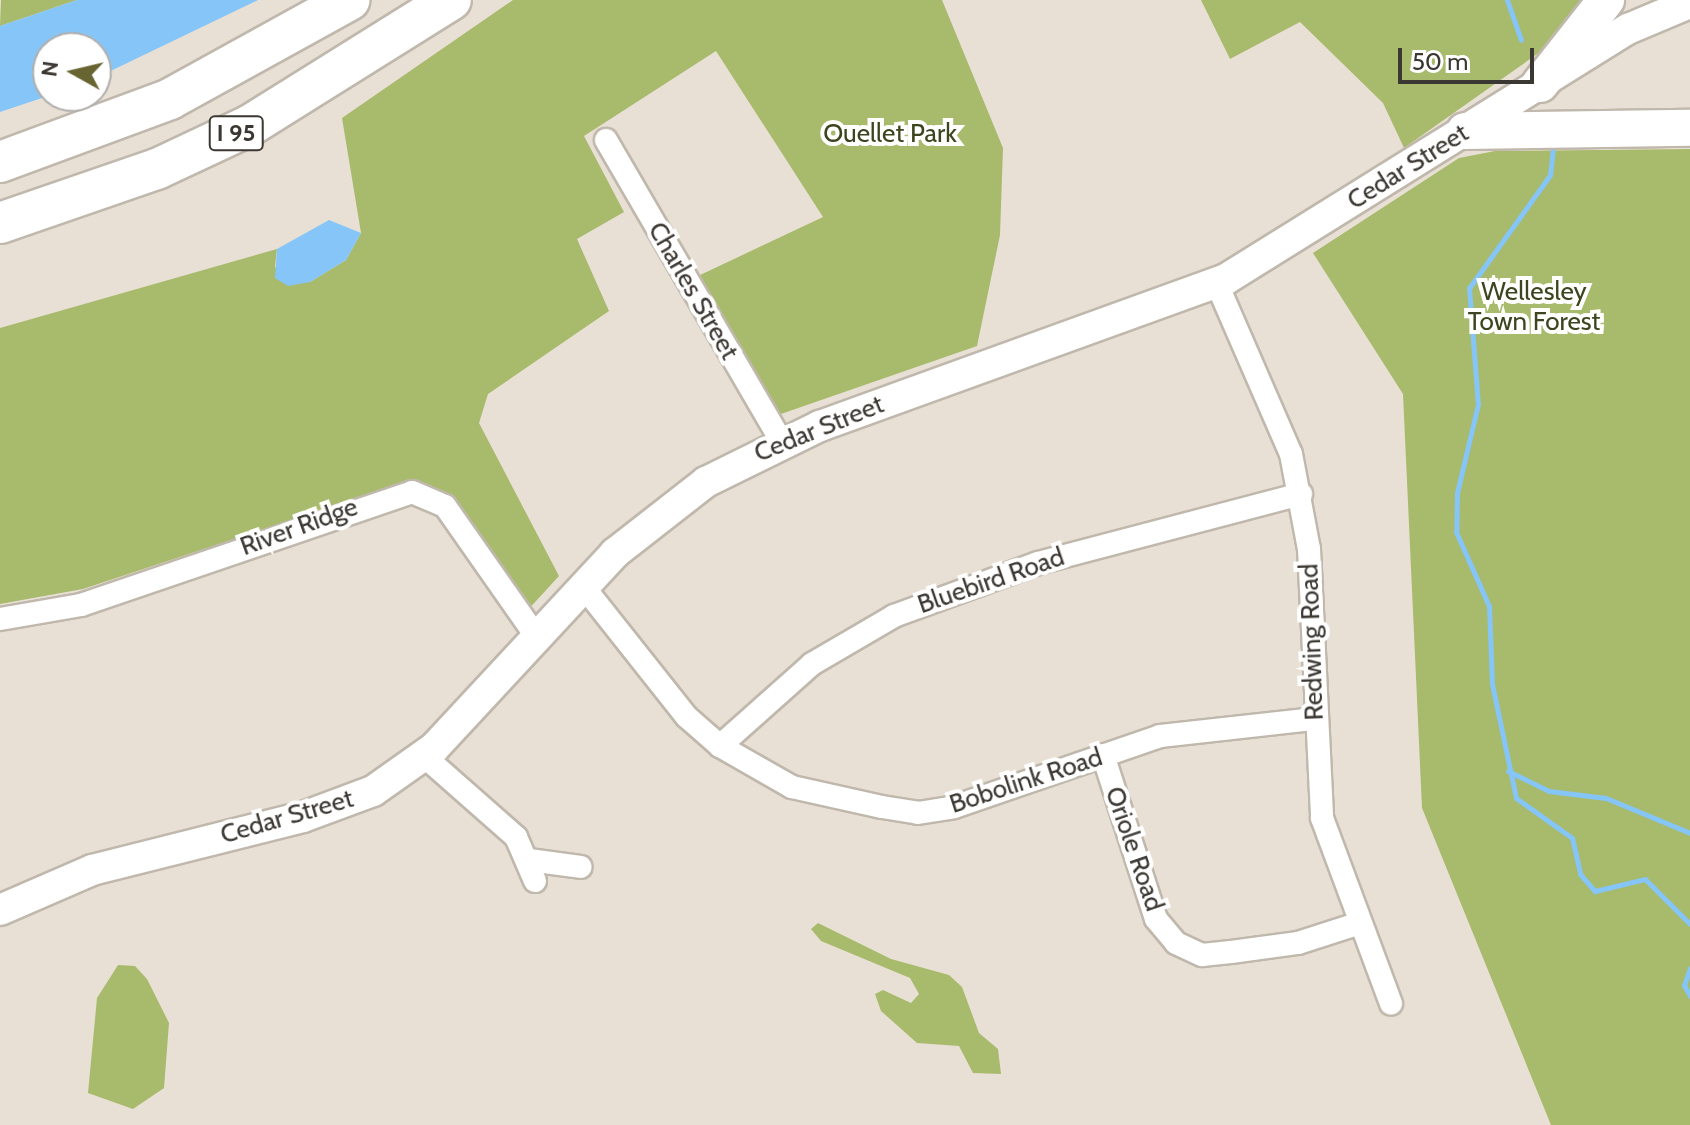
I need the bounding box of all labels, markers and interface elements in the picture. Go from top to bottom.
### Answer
north arrow [32,32,112,112]
scale bar [1402,32,1538,82]
text: 50 m [1412,47,1468,76]
text: N [35,59,64,78]
road number: I 95 [208,113,264,153]
park label: Ouellet Park [823,118,957,150]
street label: Cedar Street [1342,118,1474,216]
street label: Charles Street [641,217,745,365]
park label: Wellesley Town Forest [1468,276,1600,338]
street label: Cedar Street [750,389,888,469]
street label: River Ridge [236,491,362,563]
street label: Bluebird Road [914,541,1068,621]
street label: Redwing Road [1294,563,1330,721]
street label: Bobolink Road [946,742,1106,820]
street label: Cedar Street [217,783,357,851]
street label: Oriole Road [1098,783,1170,915]

